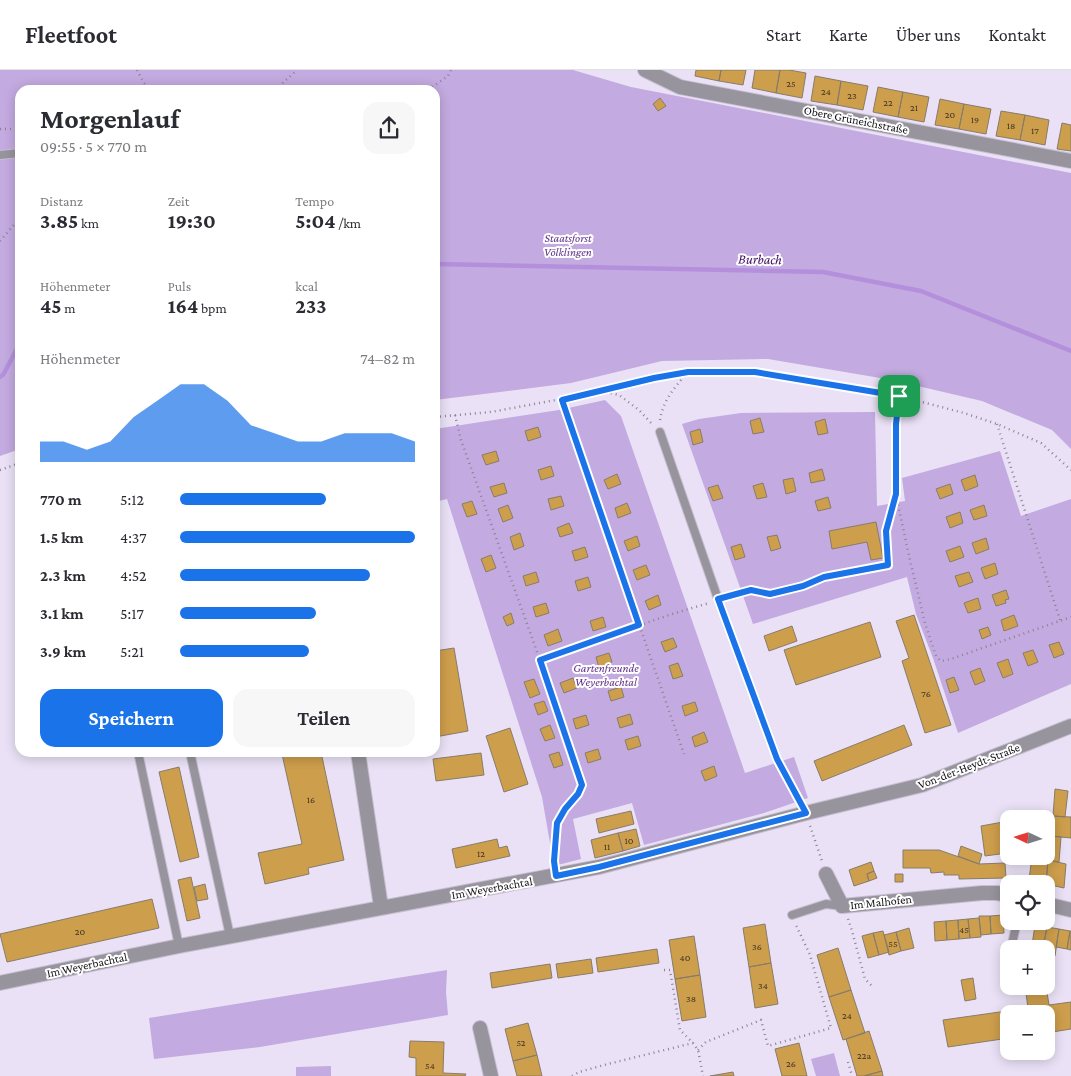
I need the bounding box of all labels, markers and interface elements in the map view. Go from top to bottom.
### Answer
text: Fleetfoot [25,21,117,48]
text: Start [766,25,801,45]
text: Karte [829,25,868,45]
text: Über uns [896,25,961,45]
text: Kontakt [989,25,1046,45]
house number: 25 [786,78,796,89]
house number: 24 [821,86,831,97]
house number: 23 [847,90,857,101]
house number: 22 [883,97,893,108]
button: share [363,102,415,154]
house number: 21 [910,102,918,113]
text: Morgenlauf [40,103,179,134]
street label: Obere Grüneichstraße [803,103,909,137]
house number: 20 [945,109,956,120]
house number: 19 [971,114,979,125]
house number: 18 [1007,120,1015,131]
house number: 17 [1031,125,1039,136]
text: 09:55 · 5 × 770 m [40,138,147,155]
text: Distanz [40,193,83,209]
text: Zeit [168,193,189,209]
text: Tempo [295,193,334,209]
text: 3.85 [40,209,78,233]
text: 19:30 [168,209,216,233]
text: 5:04 [295,209,336,233]
text: km [78,215,99,231]
text: /km [336,215,361,231]
park label: Staatsforst Völklingen [544,231,592,259]
water label: Burbach [738,251,782,267]
text: Höhenmeter [40,278,110,294]
text: Puls [168,278,191,294]
text: kcal [295,278,318,294]
text: 45 [40,294,62,318]
text: 164 [168,294,198,318]
text: 233 [295,294,326,318]
text: m [62,300,75,316]
text: bpm [198,300,227,316]
text: Höhenmeter [40,350,120,367]
text: 74–82 m [360,350,415,367]
pin [878,375,920,417]
icon: arrive [885,382,913,410]
text: 770 m [40,491,81,508]
text: 5:12 [120,491,144,508]
text: 1.5 km [40,529,84,546]
text: 4:37 [120,529,147,546]
text: 2.3 km [40,567,86,584]
text: 4:52 [120,567,147,584]
text: 3.1 km [40,605,83,622]
text: 5:17 [120,605,144,622]
text: 3.9 km [40,643,86,660]
text: 5:21 [120,643,144,660]
park label: Gartenfreunde Weyerbachtal [573,661,639,689]
house number: 76 [921,688,931,699]
button: Speichern [40,689,223,747]
button: Teilen [233,689,415,747]
street label: Von-der-Heydt-Straße [916,740,1022,792]
house number: 16 [307,794,315,805]
north arrow [1000,810,1055,865]
map controls [1000,810,1055,1060]
house number: 10 [625,835,634,846]
house number: 11 [604,841,610,852]
house number: 12 [477,848,485,859]
street label: Im Weyerbachtal [450,874,534,902]
button: locate [1000,875,1055,930]
street label: Im Malhofen [850,892,913,912]
house number: 45 [959,924,969,935]
house number: 20 [75,926,86,937]
house number: 55 [888,938,898,949]
button: + [1000,940,1055,995]
house number: 36 [752,941,762,952]
street label: Im Weyerbachtal [45,950,129,980]
house number: 40 [680,952,691,963]
house number: 34 [758,980,768,991]
house number: 38 [686,993,696,1004]
button: − [1000,1005,1055,1060]
house number: 24 [842,1010,852,1021]
house number: 52 [516,1037,526,1048]
house number: 22a [857,1050,871,1061]
house number: 26 [786,1058,796,1069]
house number: 54 [425,1060,435,1071]

